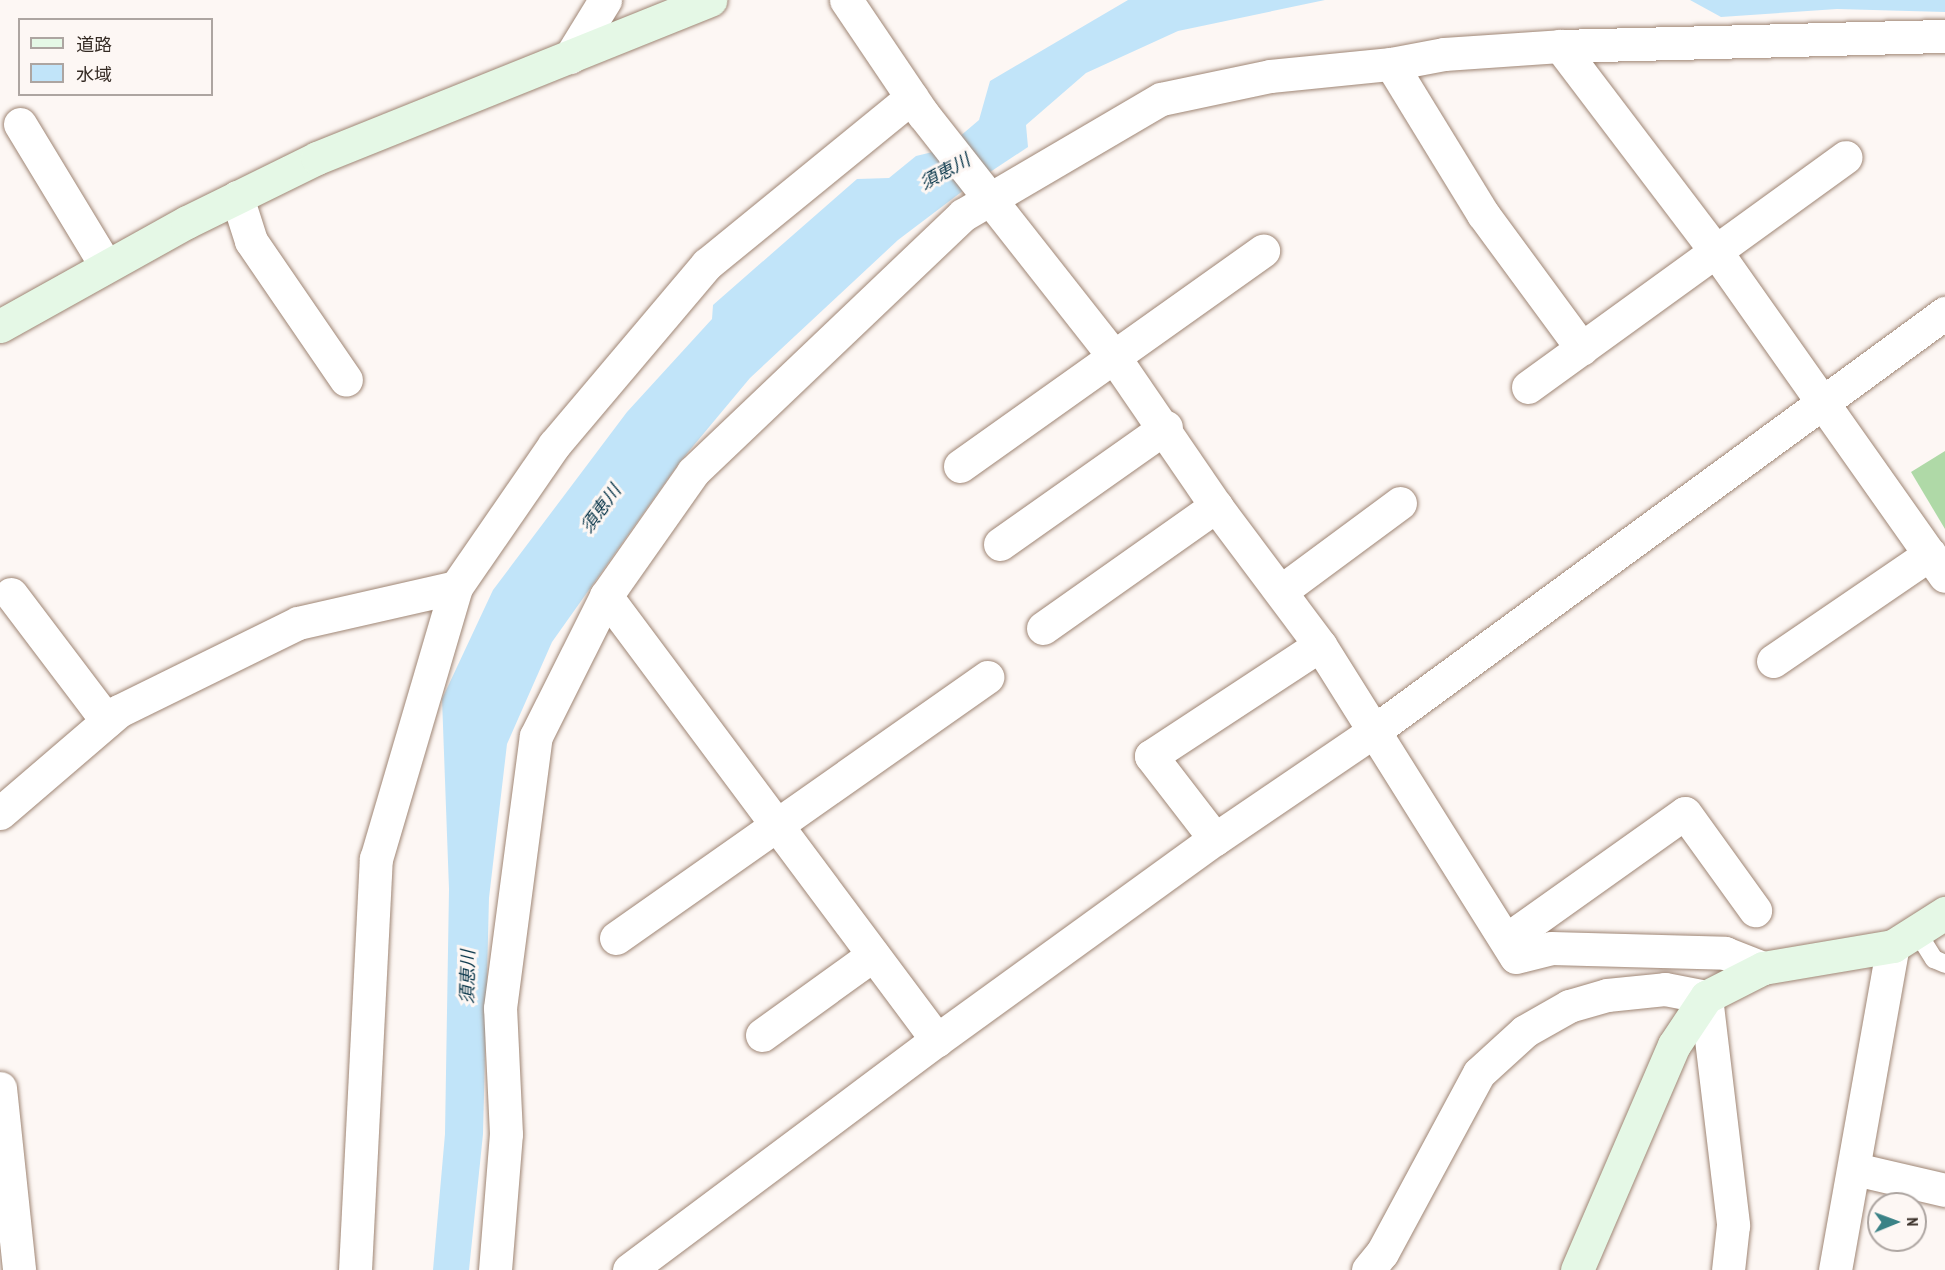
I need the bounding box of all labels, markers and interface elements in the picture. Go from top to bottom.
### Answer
legend [18,18,213,96]
text: 道路 [76,33,112,56]
text: 水域 [76,63,112,86]
water label: 須恵川 [916,149,974,195]
water label: 須恵川 [576,481,626,537]
water label: 須恵川 [457,950,479,1004]
north arrow [1867,1192,1927,1252]
text: N [1903,1217,1923,1226]

